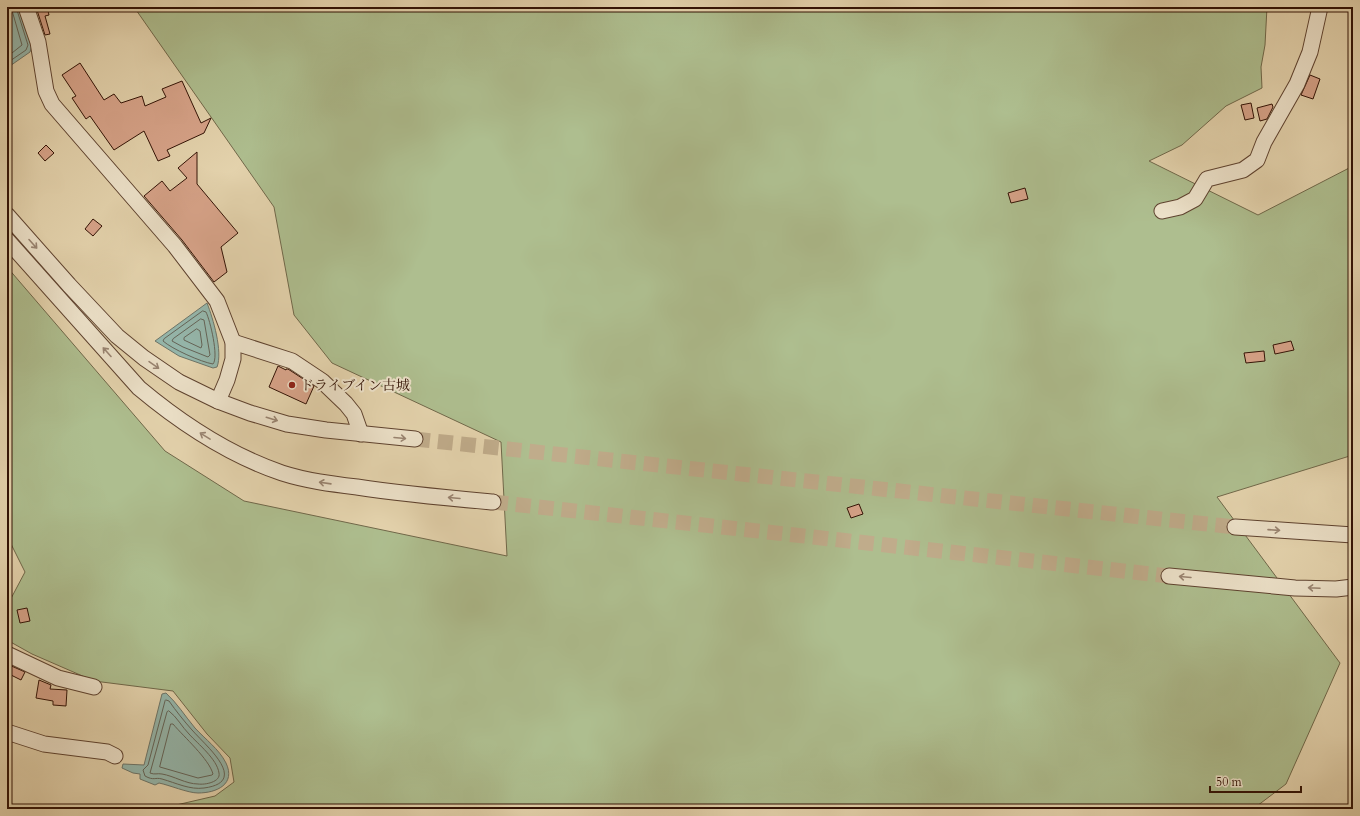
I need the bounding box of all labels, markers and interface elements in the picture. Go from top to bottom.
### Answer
one-way arrow [28,239,38,249]
one-way arrow [102,347,112,357]
one-way arrow [149,361,160,369]
place label: ドライブイン古城 [300,376,410,395]
marker: ドライブイン古城 [287,380,297,390]
one-way arrow [265,416,278,423]
one-way arrow [199,432,211,440]
one-way arrow [393,434,406,442]
one-way arrow [319,479,332,487]
one-way arrow [448,495,461,502]
one-way arrow [1267,526,1280,534]
one-way arrow [1179,573,1192,581]
one-way arrow [1308,585,1321,592]
scale bar [1210,768,1301,794]
text: 50 m [1216,774,1243,790]

